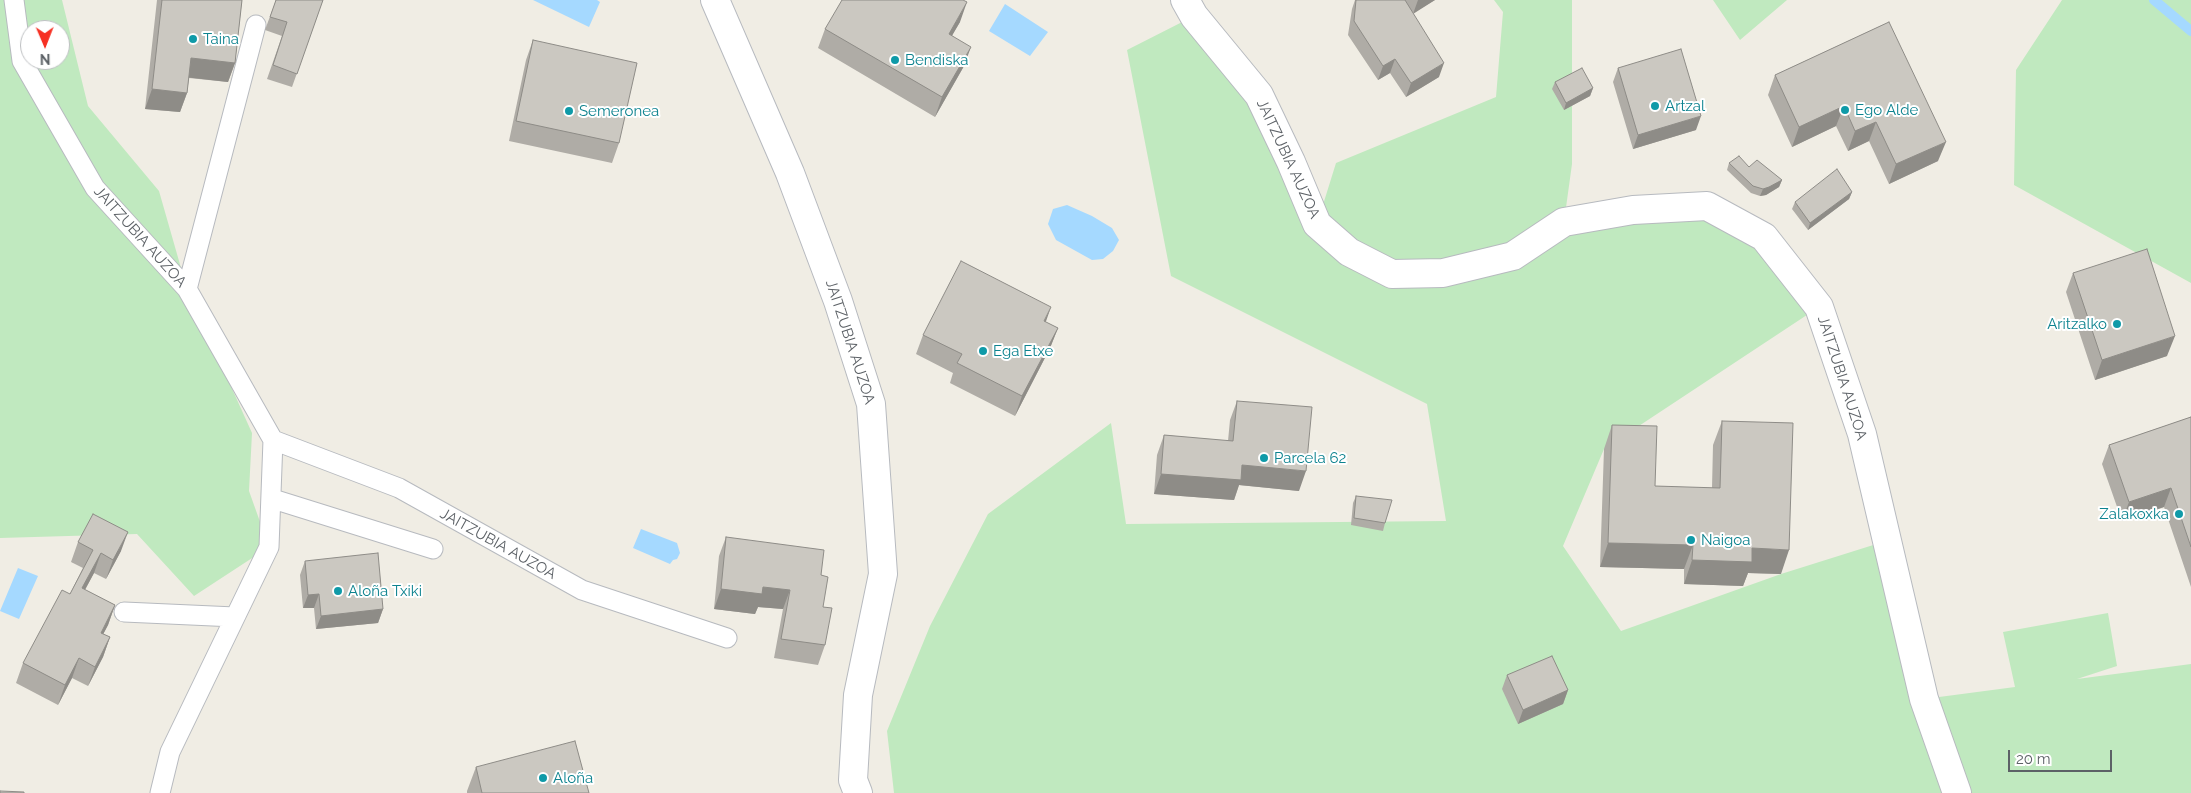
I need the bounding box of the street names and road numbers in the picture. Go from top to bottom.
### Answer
street label: JAITZUBIA AUZOA [1252,96,1324,222]
street label: JAITZUBIA AUZOA [90,183,190,291]
street label: JAITZUBIA AUZOA [821,278,879,406]
street label: JAITZUBIA AUZOA [1813,314,1871,442]
street label: JAITZUBIA AUZOA [437,505,559,583]

